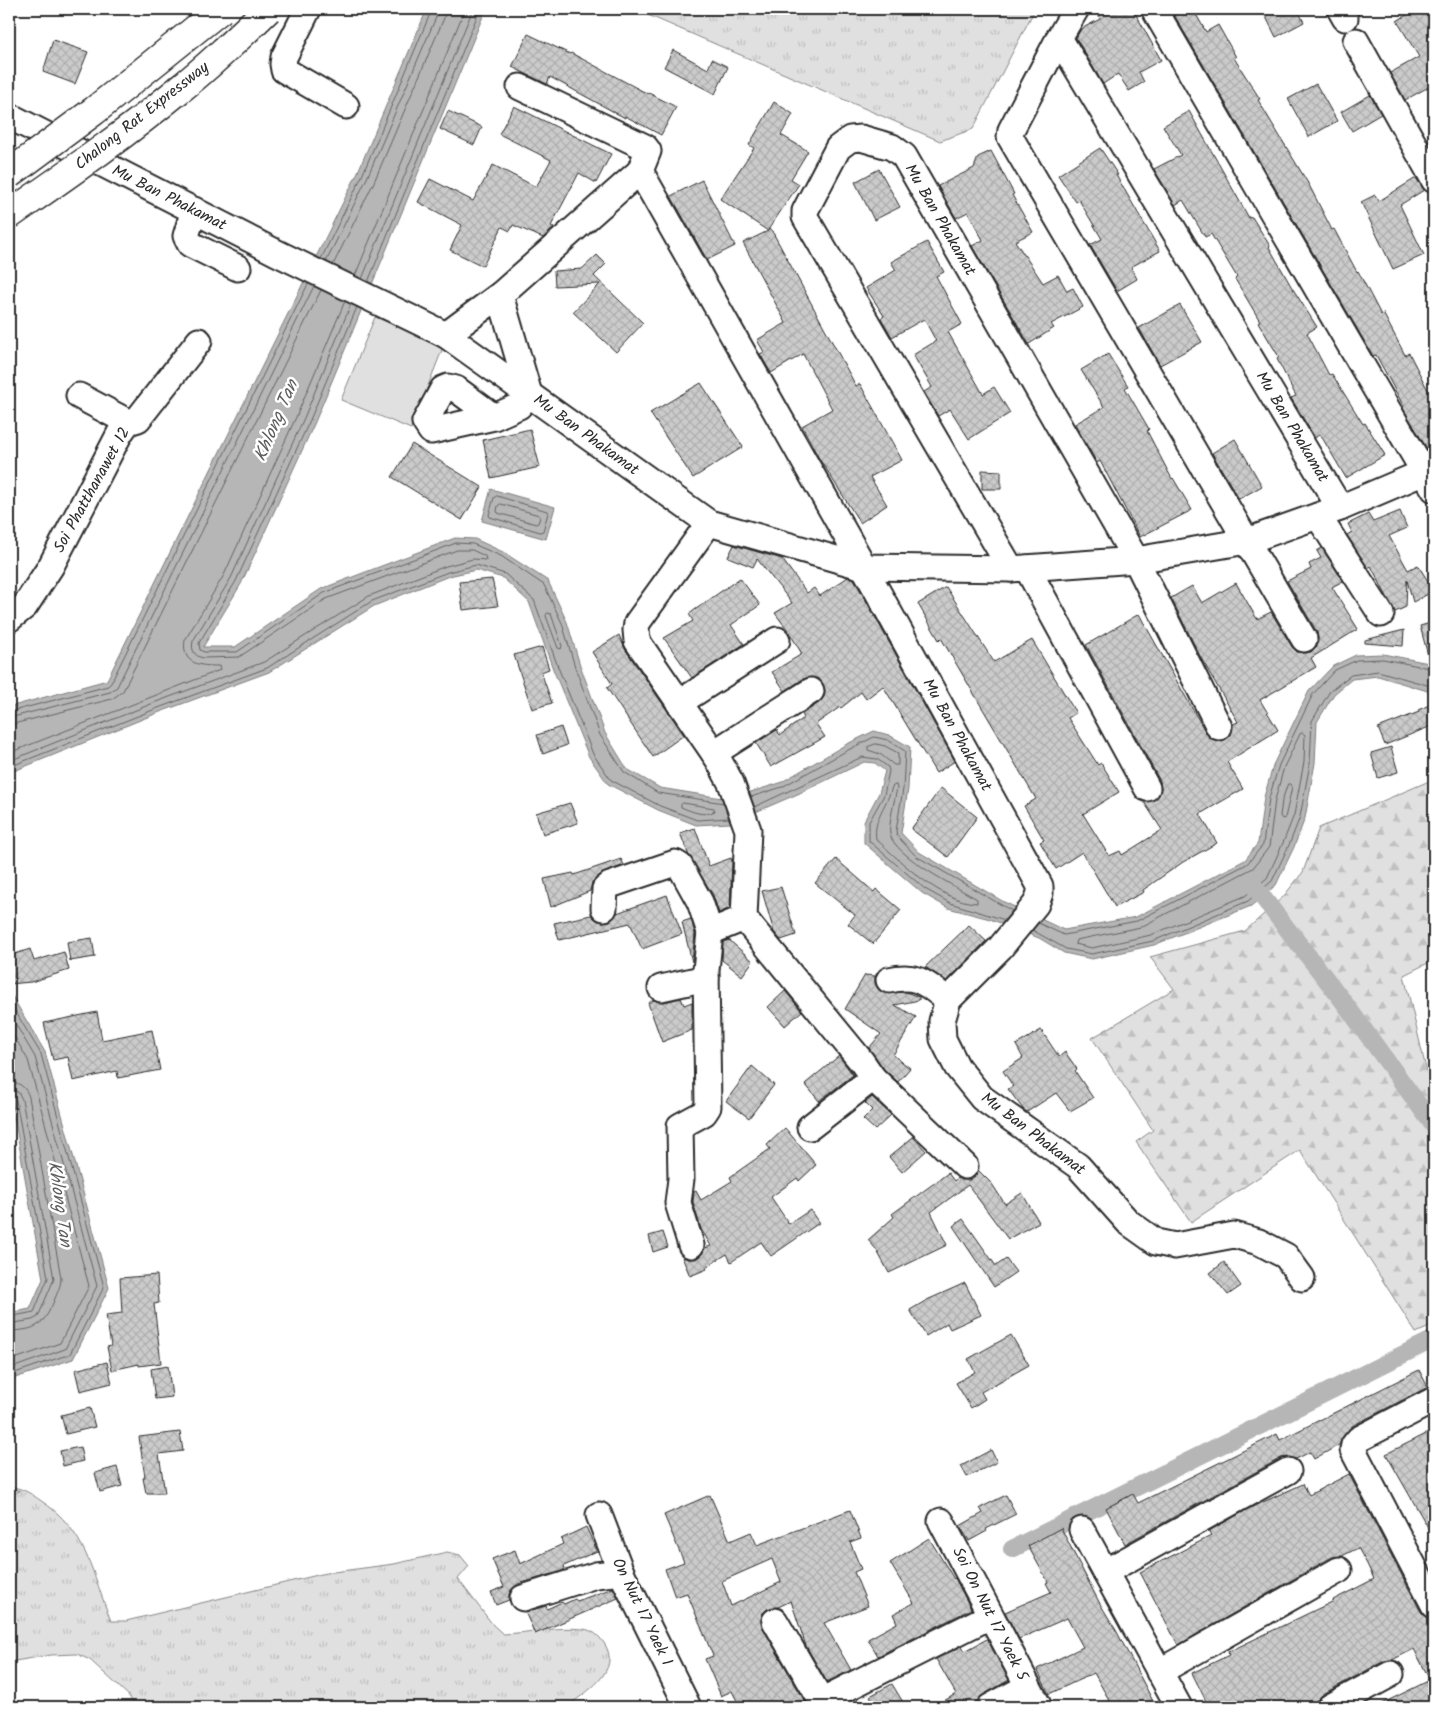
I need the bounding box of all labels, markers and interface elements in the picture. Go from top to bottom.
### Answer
street label: Chalong Rat Expressway [69,55,215,177]
street label: Mu Ban Phakamat [107,158,231,238]
street label: Mu Ban Phakamat [898,159,983,281]
street label: Mu Ban Phakamat [1249,367,1335,488]
water label: Khlong Tan [247,375,308,466]
street label: Mu Ban Phakamat [528,388,645,482]
street label: Soi Phatthanawet 12 [47,423,137,557]
street label: Mu Ban Phakamat [916,674,999,797]
street label: Mu Ban Phakamat [975,1086,1091,1182]
water label: Khlong Tan [39,1159,80,1250]
street label: Soi On Nut 17 Yaek 5 [945,1543,1035,1686]
street label: On Nut 17 Yaek 1 [605,1554,679,1670]

